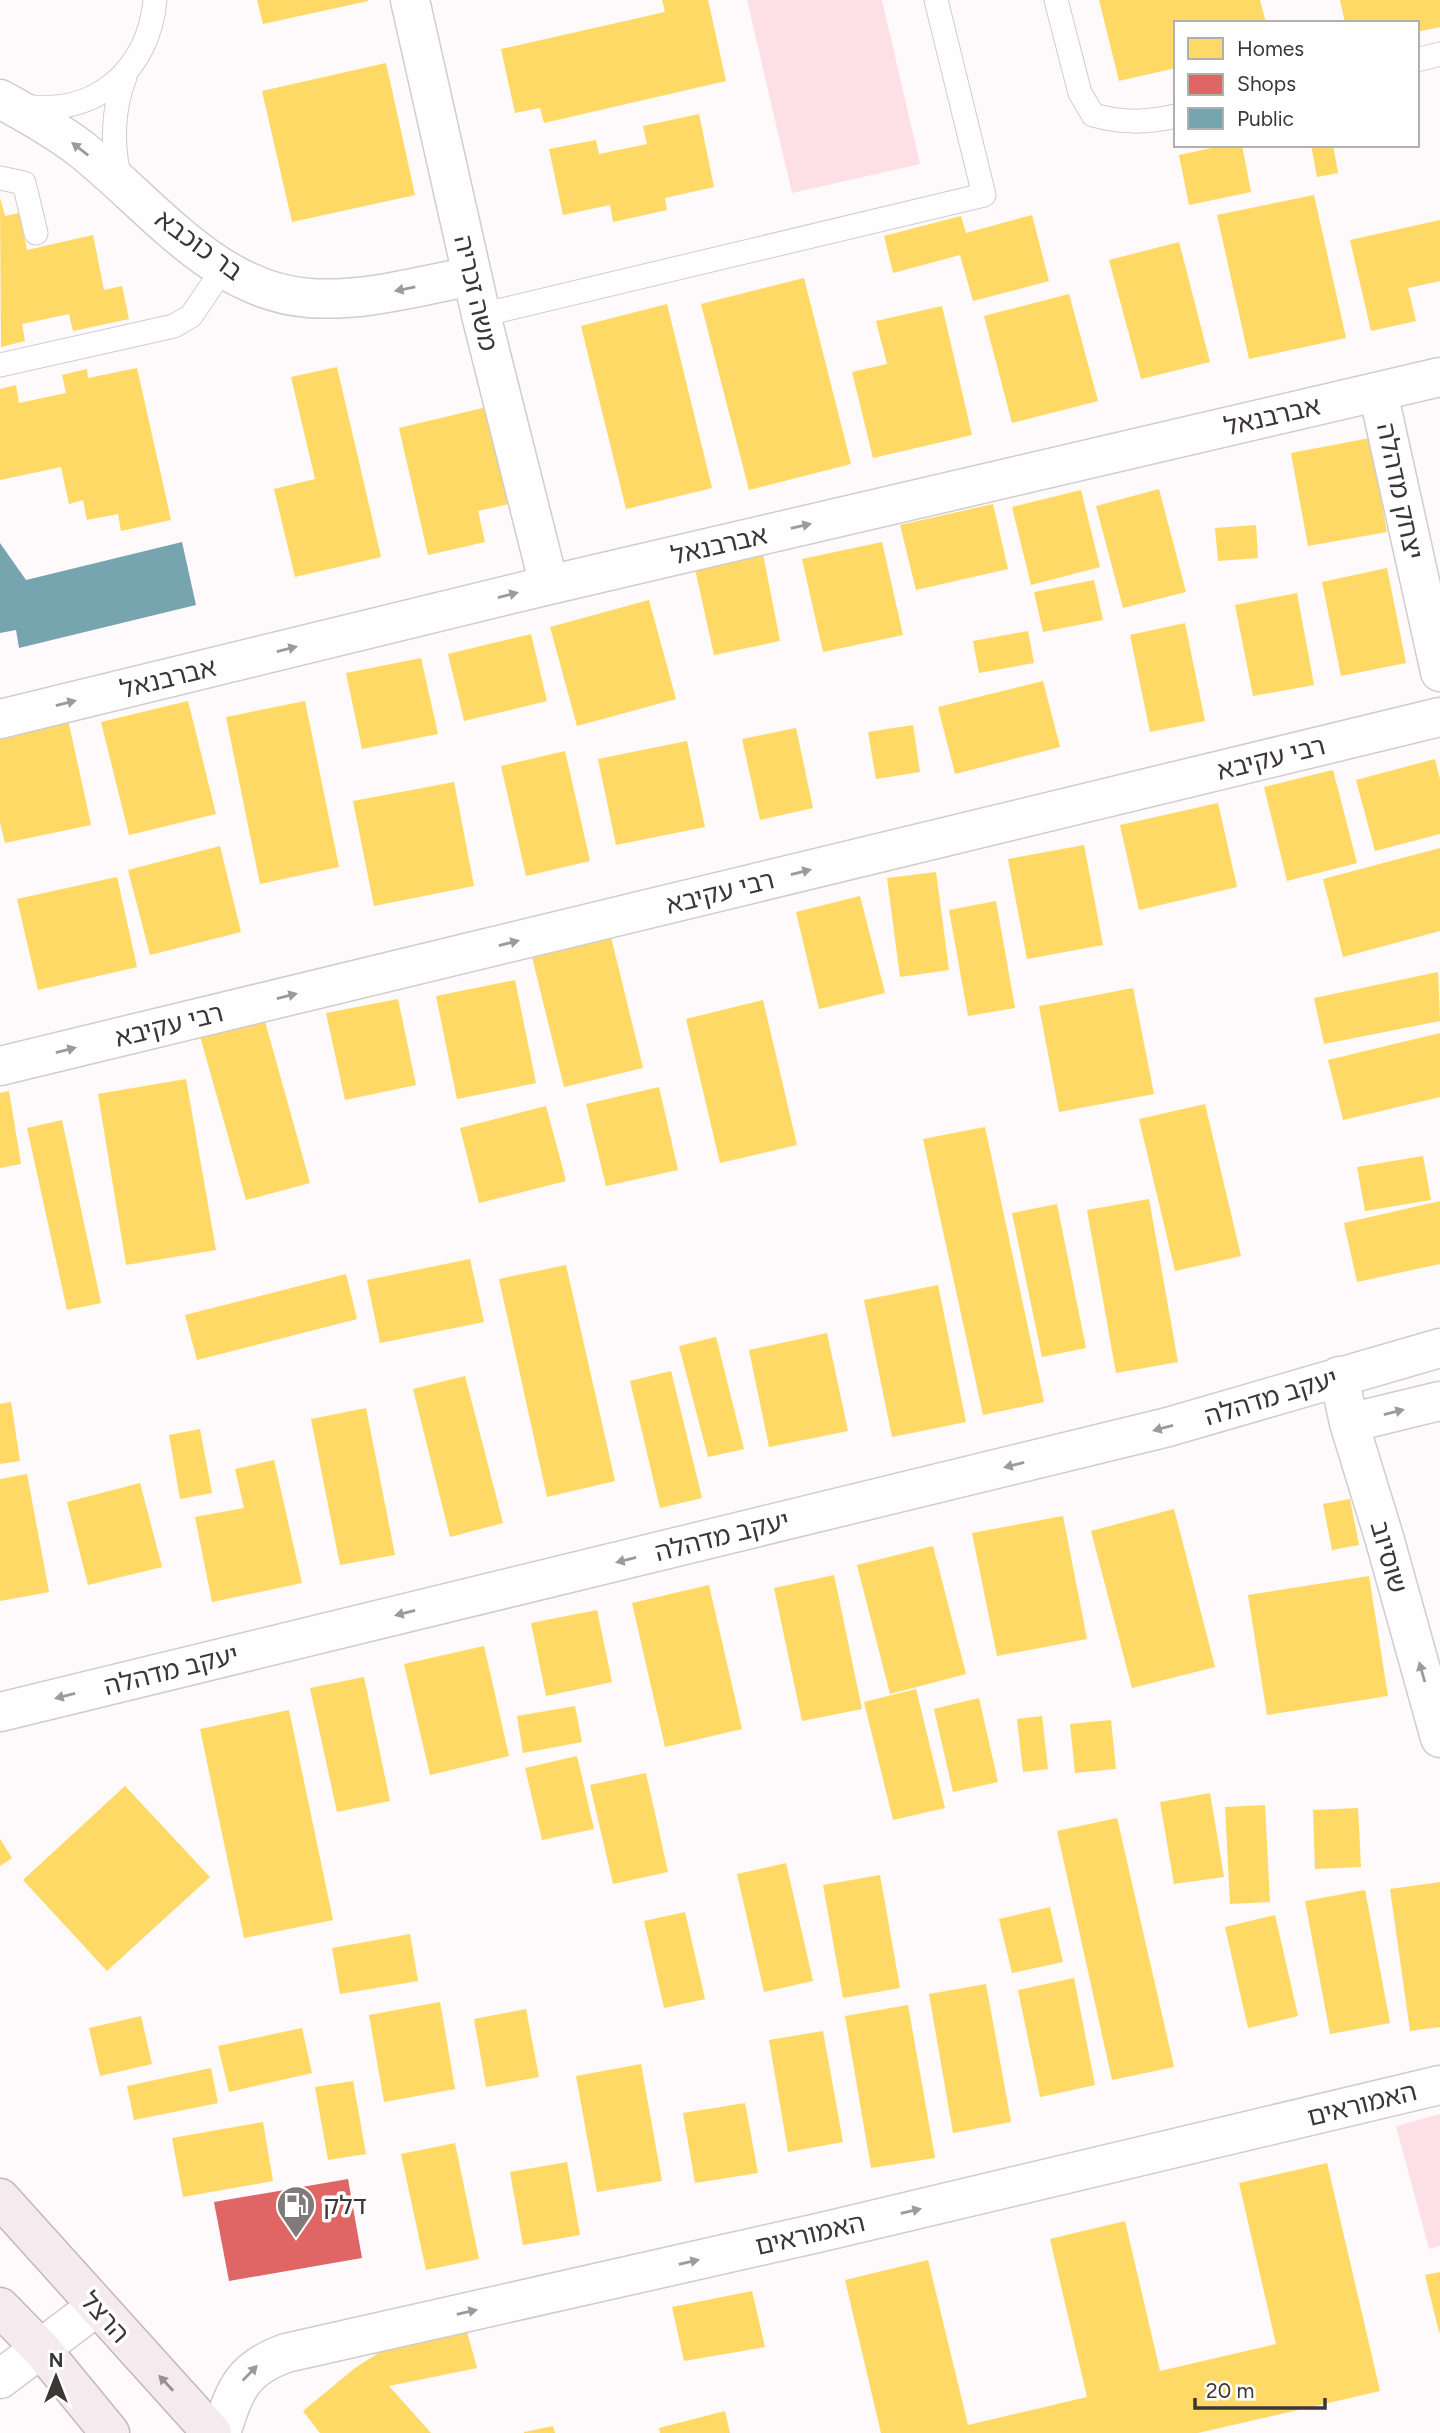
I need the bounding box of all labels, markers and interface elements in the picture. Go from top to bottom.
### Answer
legend [1174,21,1419,147]
text: Homes [1237,36,1304,61]
text: Shops [1237,71,1296,96]
text: Public [1237,106,1294,131]
one-way arrow [72,142,90,157]
street label: בר כוכבא [149,203,249,287]
street label: משה זכריה [447,232,505,354]
one-way arrow [394,284,416,295]
street label: אברבנאל [1221,389,1323,443]
street label: יצחק מדהלה [1370,420,1430,562]
street label: אברבנאל [668,518,770,572]
one-way arrow [790,520,812,531]
one-way arrow [497,589,519,600]
one-way arrow [276,643,298,654]
street label: אברבנאל [117,651,219,705]
one-way arrow [55,697,77,708]
street label: רבי עקיבא [1213,729,1329,787]
street label: רבי עקיבא [662,863,778,921]
one-way arrow [790,866,812,877]
one-way arrow [498,937,520,948]
one-way arrow [277,991,299,1002]
street label: רבי עקיבא [111,996,227,1054]
one-way arrow [55,1044,77,1055]
street label: יעקב מדהלה [1201,1362,1341,1432]
one-way arrow [1383,1406,1405,1417]
one-way arrow [1152,1423,1174,1434]
one-way arrow [1003,1460,1025,1471]
street label: יעקב מדהלה [651,1504,793,1568]
street label: שוסיוב [1363,1517,1415,1597]
one-way arrow [615,1555,637,1566]
one-way arrow [394,1608,416,1619]
street label: יעקב מדהלה [100,1638,242,1702]
one-way arrow [1416,1661,1426,1682]
one-way arrow [54,1691,76,1702]
street label: האמוראים [1304,2075,1420,2133]
fuel station icon: דלק [275,2184,317,2239]
place label: דלק [323,2189,367,2221]
one-way arrow [900,2205,922,2216]
street label: האמוראים [752,2206,868,2262]
one-way arrow [678,2256,700,2267]
street label: הרצל [74,2285,136,2349]
one-way arrow [456,2306,478,2317]
north arrow [21,2342,91,2412]
text: N [49,2349,63,2372]
one-way arrow [242,2364,259,2381]
scale bar [1195,2366,1324,2410]
one-way arrow [158,2374,174,2392]
text: 20 m [1206,2378,1254,2403]

